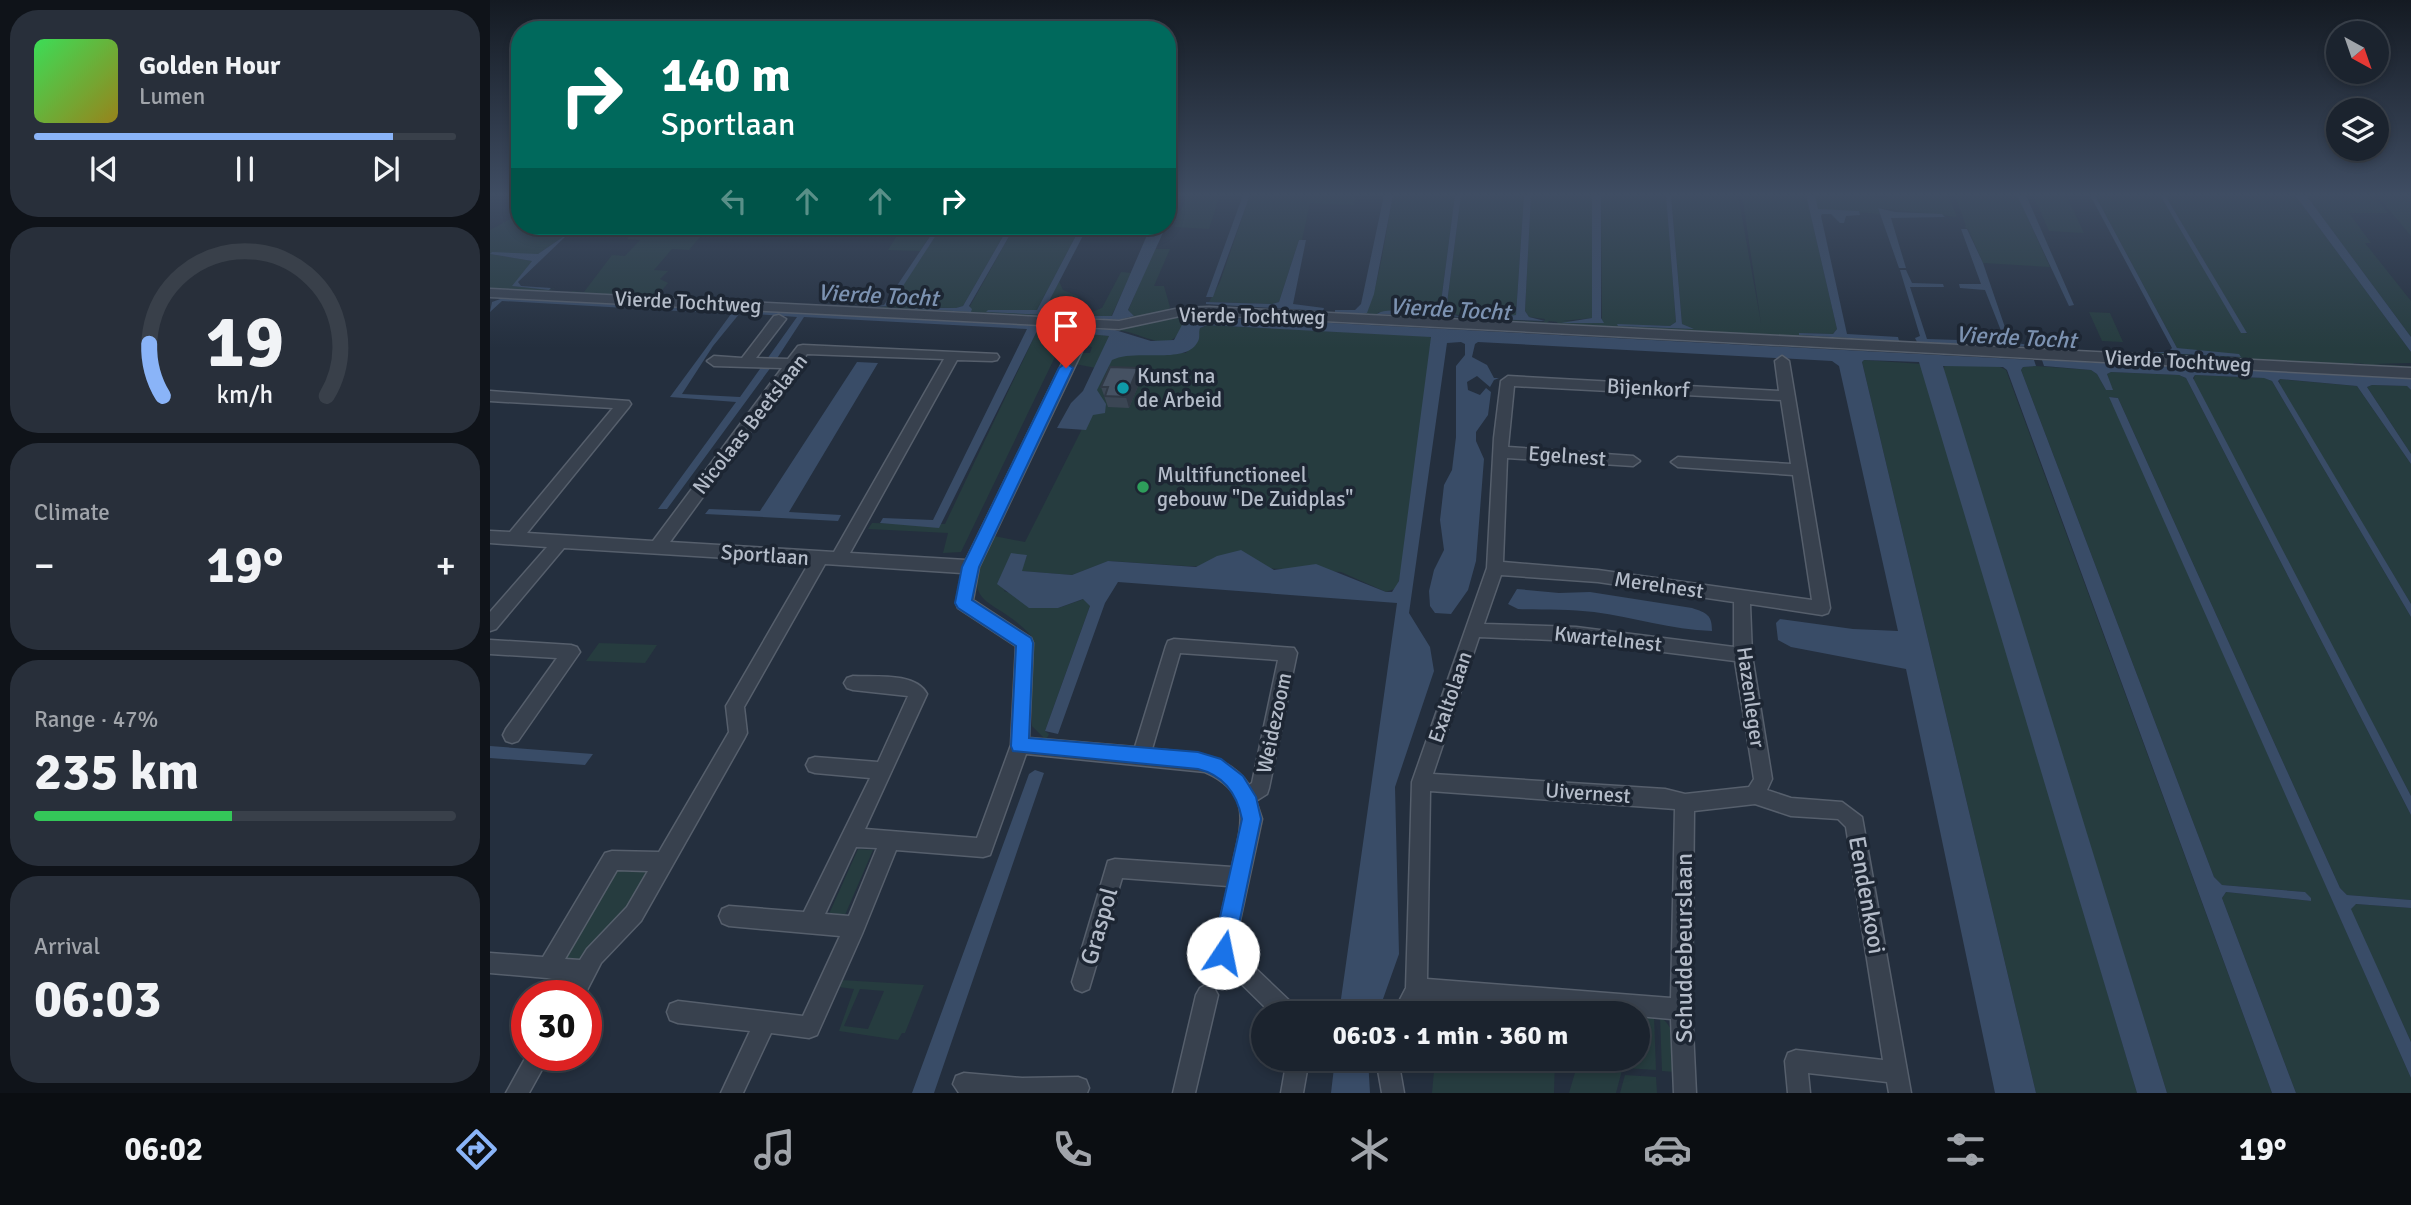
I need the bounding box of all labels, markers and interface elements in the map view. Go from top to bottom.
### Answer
north arrow [2326,21,2389,84]
map controls [2326,21,2389,161]
text: 140 m [661,45,791,105]
icon: right [546,49,637,140]
text: Golden Hour [139,50,280,82]
text: Lumen [139,82,205,111]
button: layers [2326,98,2389,161]
text: Sportlaan [661,105,795,144]
icon: previous [85,150,123,188]
icon: pause [226,150,264,188]
icon: next [367,150,405,188]
icon: left [715,182,753,220]
icon: ahead [788,182,826,220]
icon: ahead [861,182,899,220]
icon: right [934,182,972,220]
water label: Vierde Tocht [817,278,942,313]
street label: Vierde Tochtweg [614,285,762,319]
water label: Vierde Tocht [1389,292,1514,327]
pin [1036,296,1096,368]
text: 19 [206,298,284,387]
street label: Vierde Tochtweg [1178,302,1326,330]
icon: arrive [1047,307,1085,345]
water label: Vierde Tocht [1955,320,2080,355]
street label: Vierde Tochtweg [2104,344,2252,378]
street label: Nicolaas Beetslaan [687,349,813,499]
place label: Kunst na de Arbeid [1137,363,1222,413]
street label: Bijenkorf [1606,373,1691,403]
text: km/h [217,379,273,410]
marker: Kunst na de Arbeid [1115,380,1131,396]
street label: Egelnest [1527,440,1607,472]
place label: Multifunctioneel gebouw "De Zuidplas" [1157,462,1353,512]
marker: Multifunctioneel gebouw "De Zuidplas" [1135,479,1151,495]
text: Climate [34,498,110,527]
text: 19° [207,533,283,597]
street label: Sportlaan [720,539,810,571]
text: − [34,542,55,589]
text: + [435,542,456,589]
street label: Merelnest [1613,566,1705,604]
street label: Kwartelnest [1553,620,1663,658]
street label: Hazenleger [1731,645,1771,749]
street label: Exaltolaan [1422,648,1478,746]
street label: Weidezoom [1251,670,1297,776]
text: Range · 47% [34,705,158,734]
text: 235 km [34,740,199,804]
street label: Uivernest [1544,777,1632,809]
street label: Eendenkooi [1842,834,1892,956]
street label: Schuddebeurslaan [1669,853,1699,1043]
street label: Graspol [1074,884,1124,968]
position arrow [1186,916,1260,990]
text: Arrival [34,932,100,961]
text: 06:03 [34,967,162,1031]
speed limit sign: 30 [511,980,602,1071]
text: 06:03 · 1 min · 360 m [1333,1020,1568,1052]
icon: directions [452,1125,501,1174]
icon: music [750,1125,799,1174]
icon: phone [1048,1125,1097,1174]
icon: climate [1345,1125,1394,1174]
icon: car [1643,1125,1692,1174]
icon: filters [1941,1125,1990,1174]
text: 06:02 [124,1130,203,1169]
text: 19° [2239,1130,2286,1169]

